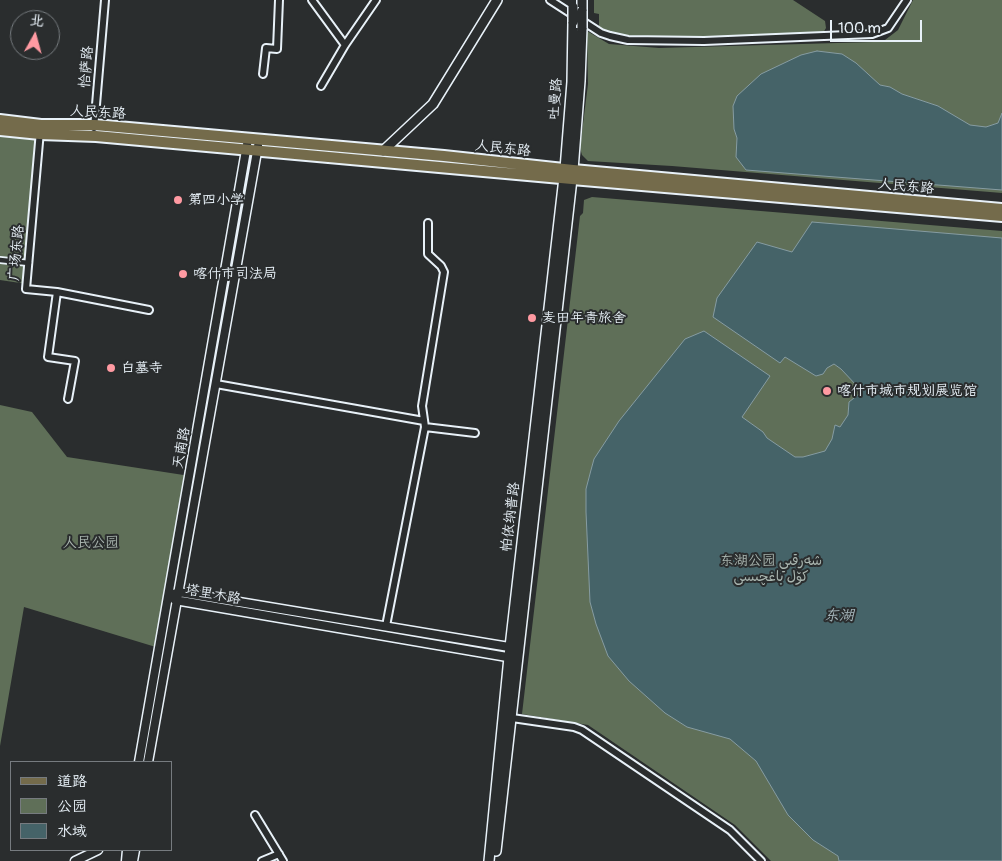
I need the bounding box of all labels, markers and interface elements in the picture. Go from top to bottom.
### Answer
north arrow [10,10,60,60]
scale bar [832,10,924,42]
text: 北 [29,11,45,30]
text: 100 m [838,19,881,38]
street label: 恰萨路 [77,45,97,89]
street label: 吐曼路 [546,77,566,121]
street label: 人民东路 [70,103,126,123]
street label: 人民东路 [474,138,532,160]
street label: 人民东路 [877,176,935,198]
place label: 第四小学 [188,192,244,208]
marker: 第四小学 [172,194,184,206]
street label: 广场东路 [6,224,28,282]
place label: 喀什市司法局 [193,266,277,282]
marker: 喀什市司法局 [177,268,189,280]
place label: 麦田年青旅舍 [542,310,626,326]
marker: 麦田年青旅舍 [526,312,538,324]
place label: 白墓寺 [121,360,163,376]
marker: 白墓寺 [105,362,117,374]
place label: 喀什市城市规划展览馆 [837,383,977,399]
marker: 喀什市城市规划展览馆 [821,385,833,397]
street label: 天南路 [170,426,194,470]
street label: 帕依纳普路 [498,481,524,553]
park label: 人民公园 [63,535,119,551]
park label: 东湖公园 شەرقىي كۆل باغچىسى [720,553,822,586]
street label: 塔里木路 [184,582,242,608]
water label: 东湖 [824,607,854,625]
legend [10,761,172,851]
text: 道路 [57,772,87,791]
text: 公园 [57,797,87,816]
text: 水域 [57,822,87,841]

